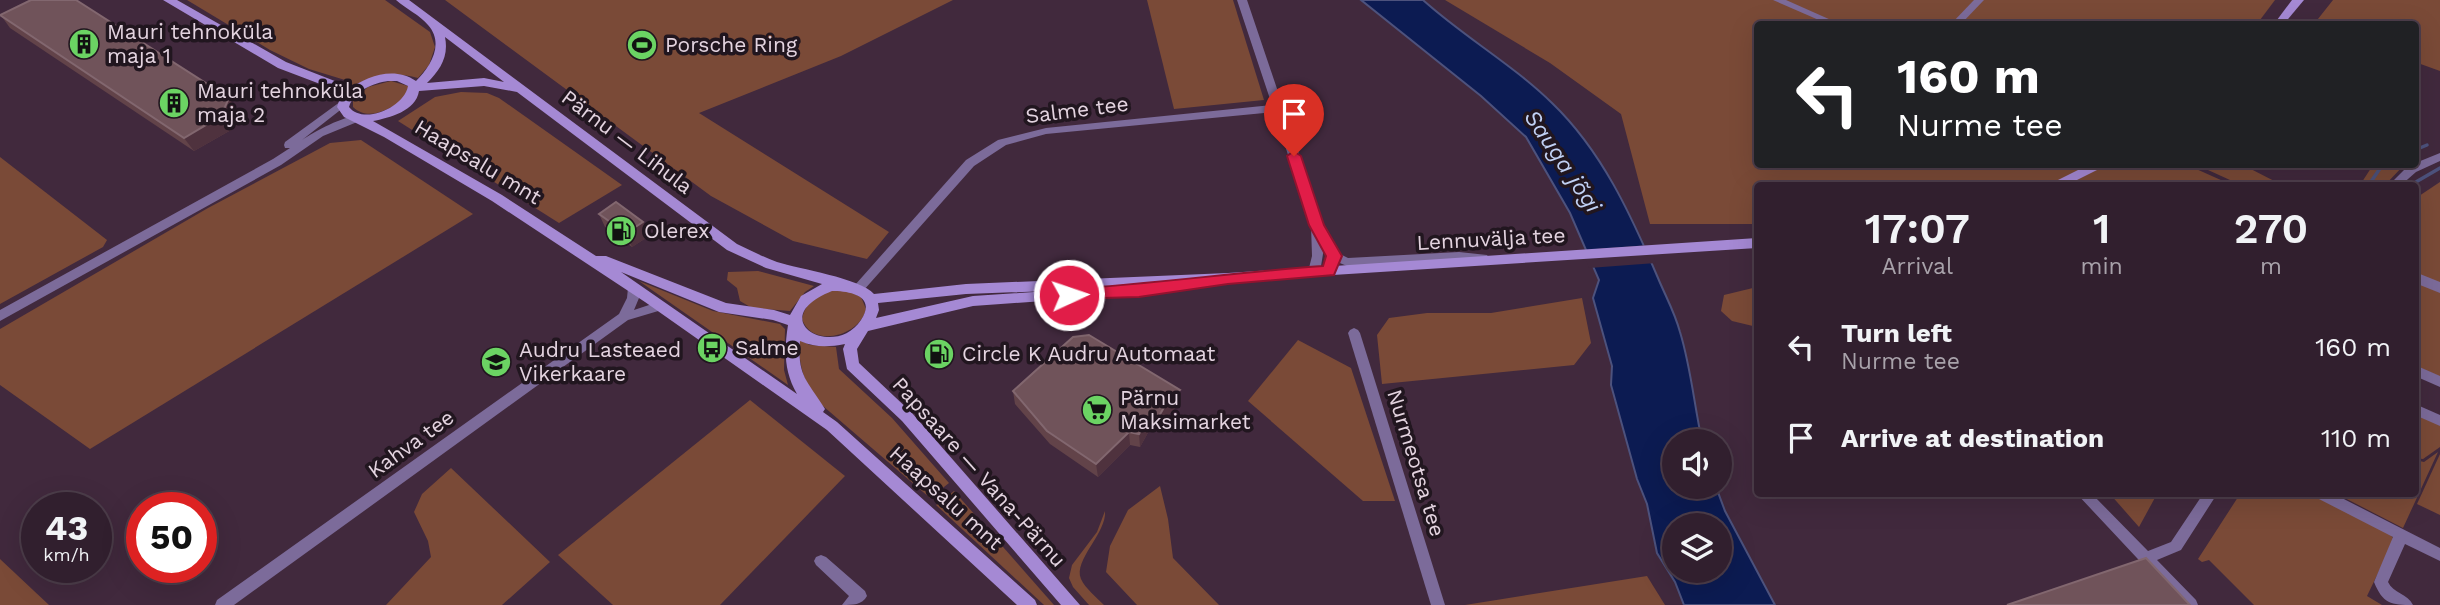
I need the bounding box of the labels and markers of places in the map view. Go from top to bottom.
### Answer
place label: Mauri tehnoküla maja 1 [107,19,273,68]
building icon: Mauri tehnoküla maja 1 [67,27,101,61]
sports icon: Porsche Ring [625,28,659,62]
place label: Porsche Ring [665,32,798,57]
place label: Mauri tehnoküla maja 2 [197,78,363,127]
pin [1264,84,1324,156]
building icon: Mauri tehnoküla maja 2 [157,86,191,120]
fuel station icon: Olerex [604,214,638,248]
place label: Olerex [644,218,709,243]
bus stop icon: Salme [695,331,729,365]
place label: Salme [735,335,799,360]
place label: Audru Lasteaed Vikerkaare [519,337,681,386]
fuel station icon: Circle K Audru Automaat [922,337,956,371]
place label: Circle K Audru Automaat [962,341,1216,366]
school or university icon: Audru Lasteaed Vikerkaare [479,345,513,379]
place label: Pärnu Maksimarket [1120,385,1251,434]
supermarket icon: Pärnu Maksimarket [1080,393,1114,427]

